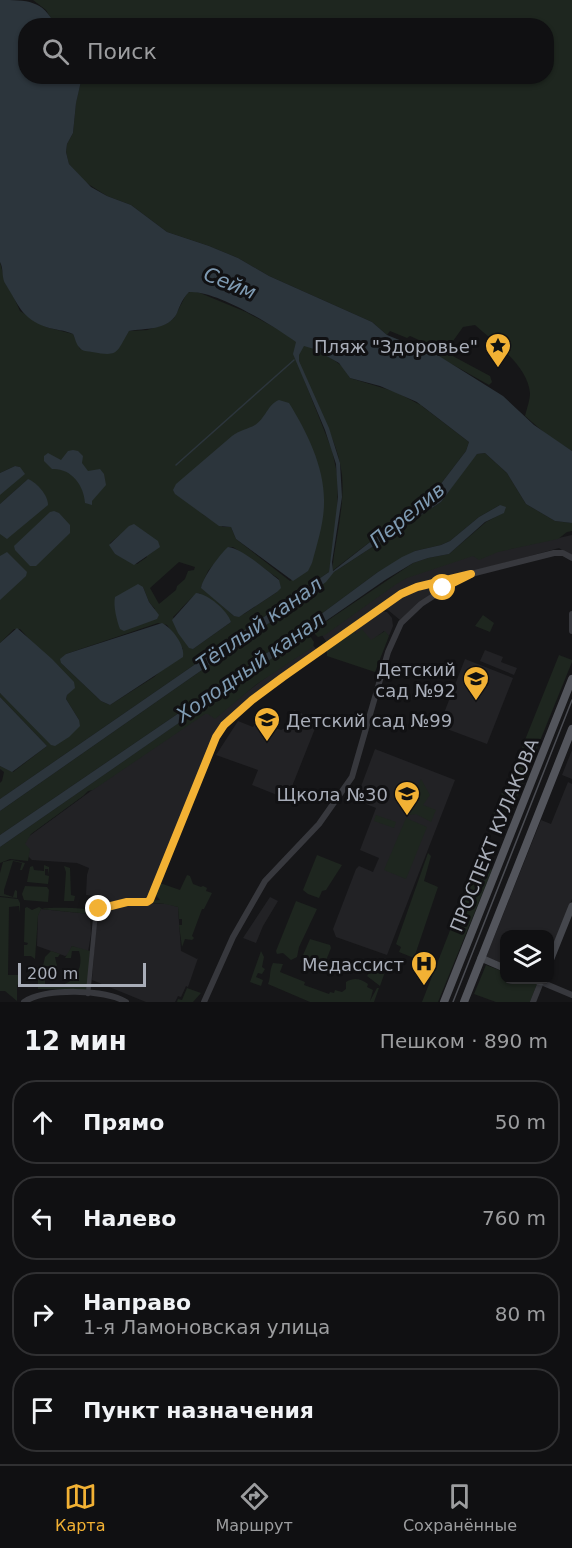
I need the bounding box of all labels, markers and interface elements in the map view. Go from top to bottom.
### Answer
search box [18,18,554,84]
icon: search [39,35,72,68]
text: Поиск [87,39,157,64]
water label: Сейм [200,262,260,304]
place icon: Пляж "Здоровье" [483,331,513,369]
place label: Пляж "Здоровье" [314,336,478,357]
water label: Перелив [365,477,449,553]
water label: Тёплый канал [192,572,327,676]
route start [429,574,455,600]
water label: Холодный канал [170,607,329,728]
place label: Детский сад №92 [375,659,456,701]
school or university icon: Детский сад №92 [461,664,491,702]
school or university icon: Детский сад №99 [252,705,282,743]
place label: Детский сад №99 [286,710,452,731]
street label: ПРОСПЕКТ КУЛАКОВА [446,735,543,935]
school or university icon: Щкола №30 [392,779,422,817]
place label: Щкола №30 [277,784,388,805]
route end [85,895,111,921]
map controls [500,930,554,984]
button: layers [500,930,554,984]
hospital icon: Медассист [409,949,439,987]
place label: Медассист [302,954,404,975]
scale bar [18,960,146,988]
text: 200 m [27,964,78,983]
text: 12 мин [24,1026,127,1056]
text: Пешком · 890 m [380,1029,548,1053]
icon: ahead [26,1106,59,1139]
text: Прямо [83,1110,164,1135]
text: 50 m [495,1110,546,1134]
icon: left [26,1202,59,1235]
text: Налево [83,1206,176,1231]
text: 760 m [482,1206,546,1230]
text: Направо [83,1290,191,1315]
icon: right [26,1298,59,1331]
text: 80 m [495,1302,546,1326]
text: 1-я Ламоновская улица [83,1315,330,1339]
icon: arrive [26,1394,59,1427]
text: Пункт назначения [83,1398,314,1423]
tab: Карта [55,1480,105,1535]
tab: Маршрут [216,1480,293,1535]
tab: Сохранённые [403,1480,517,1535]

